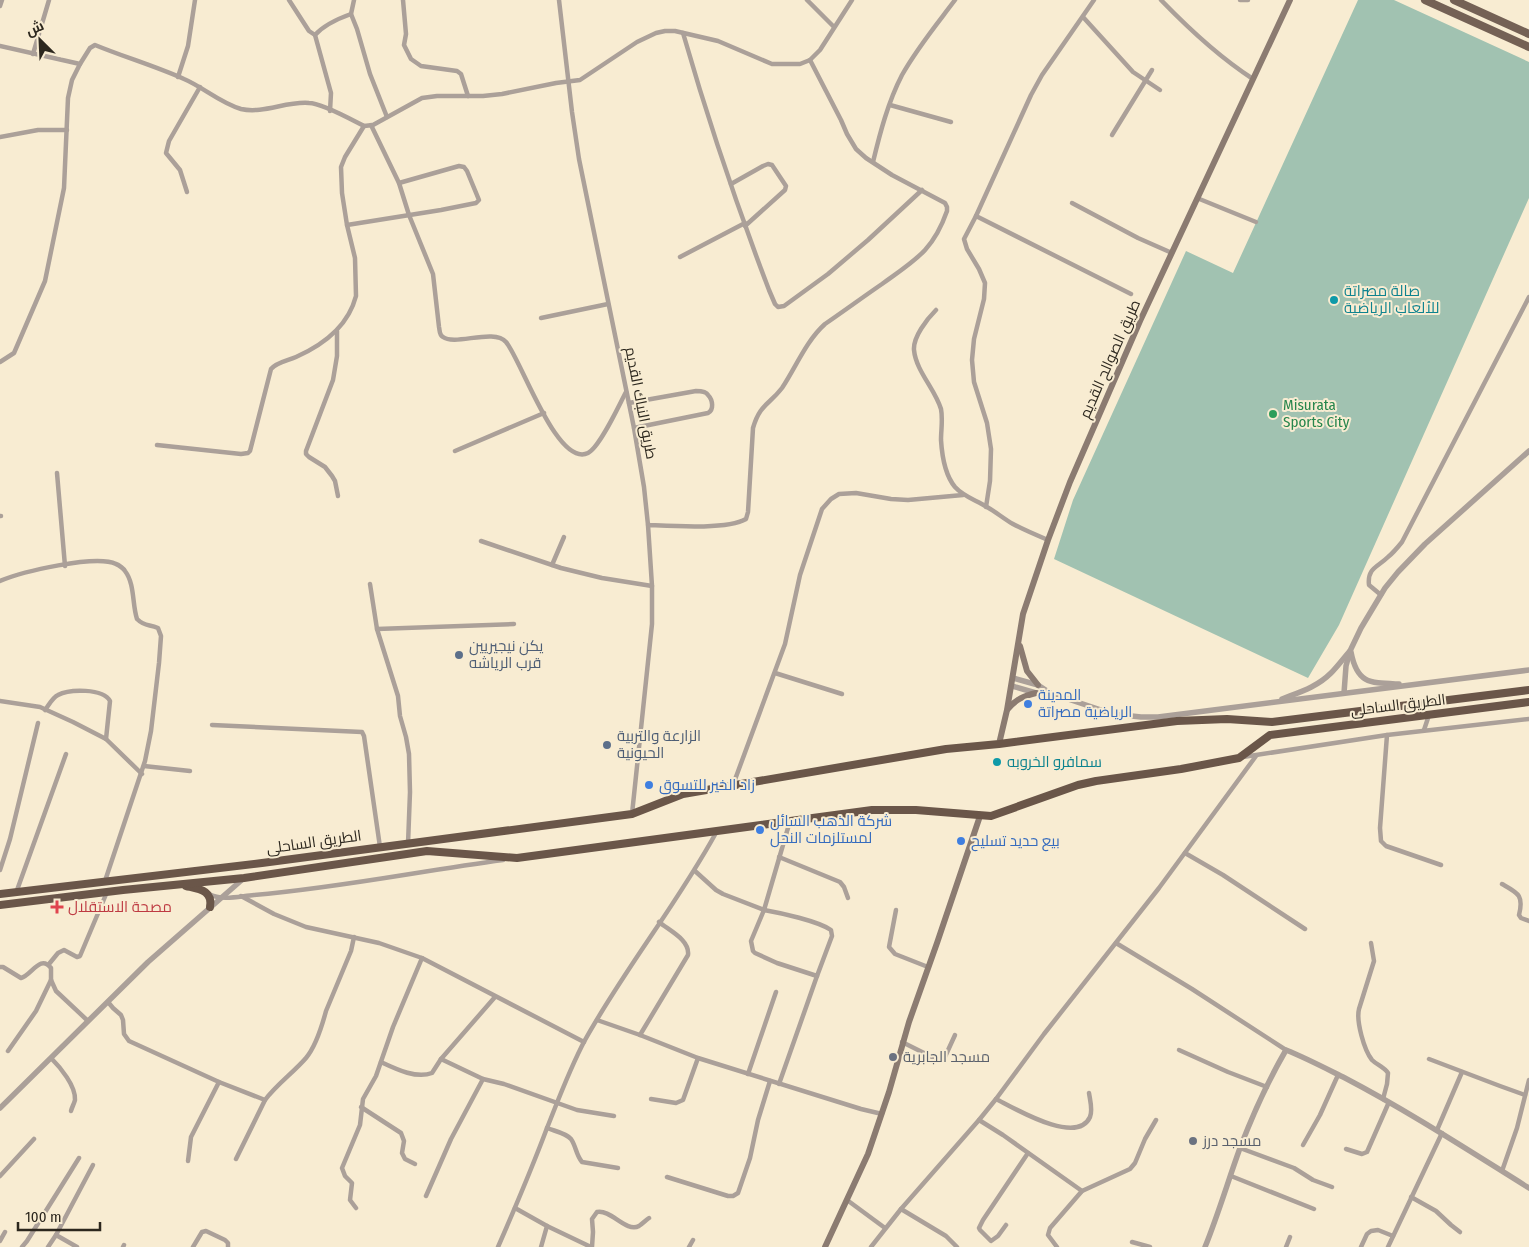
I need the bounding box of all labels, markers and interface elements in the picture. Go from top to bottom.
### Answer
north arrow [15,15,65,65]
text: ش [23,17,47,40]
place label: صالة مصراتة للألعاب الرياضية [1344,282,1439,317]
marker: صالة مصراتة للألعاب الرياضية [1328,294,1340,306]
street label: طريق الصوالح القديم [1076,297,1146,422]
street label: طريق النباك القديم [620,345,661,461]
place label: Misurata Sports City [1283,396,1350,431]
marker: Misurata Sports City [1267,408,1279,420]
place label: يكن نيجيريين قرب الرياشه [469,637,543,672]
marker: يكن نيجيريين قرب الرياشه [453,649,465,661]
place label: المدينة الرياضية مصراتة [1038,686,1132,721]
street label: الطريق الساحلى [1349,690,1447,721]
marker: المدينة الرياضية مصراتة [1022,698,1034,710]
place label: الزارعة والتربية الحيونية [617,727,701,762]
marker: الزارعة والتربية الحيونية [601,739,613,751]
place label: سمافرو الخروبه [1007,753,1102,771]
marker: سمافرو الخروبه [991,756,1003,768]
place label: زاد الخير للتسوق [659,776,755,795]
marker: زاد الخير للتسوق [643,779,655,791]
place label: شركة الذهب السائل لمستلزمات النحل [770,812,892,848]
marker: شركة الذهب السائل لمستلزمات النحل [754,824,766,836]
street label: الطريق الساحلى [265,826,363,859]
place label: بيع حديد تسليح [971,832,1060,852]
marker: بيع حديد تسليح [955,835,967,847]
place label: مصحة الاستقلال [68,898,172,916]
marker: مصحة الاستقلال [50,900,64,914]
place label: مسجد الجابرية [903,1048,990,1066]
marker: مسجد الجابرية [887,1051,899,1063]
place label: مسجد درز [1202,1132,1261,1150]
marker: مسجد درز [1187,1135,1199,1147]
scale bar [18,1200,100,1232]
text: 100 m [25,1208,62,1226]

